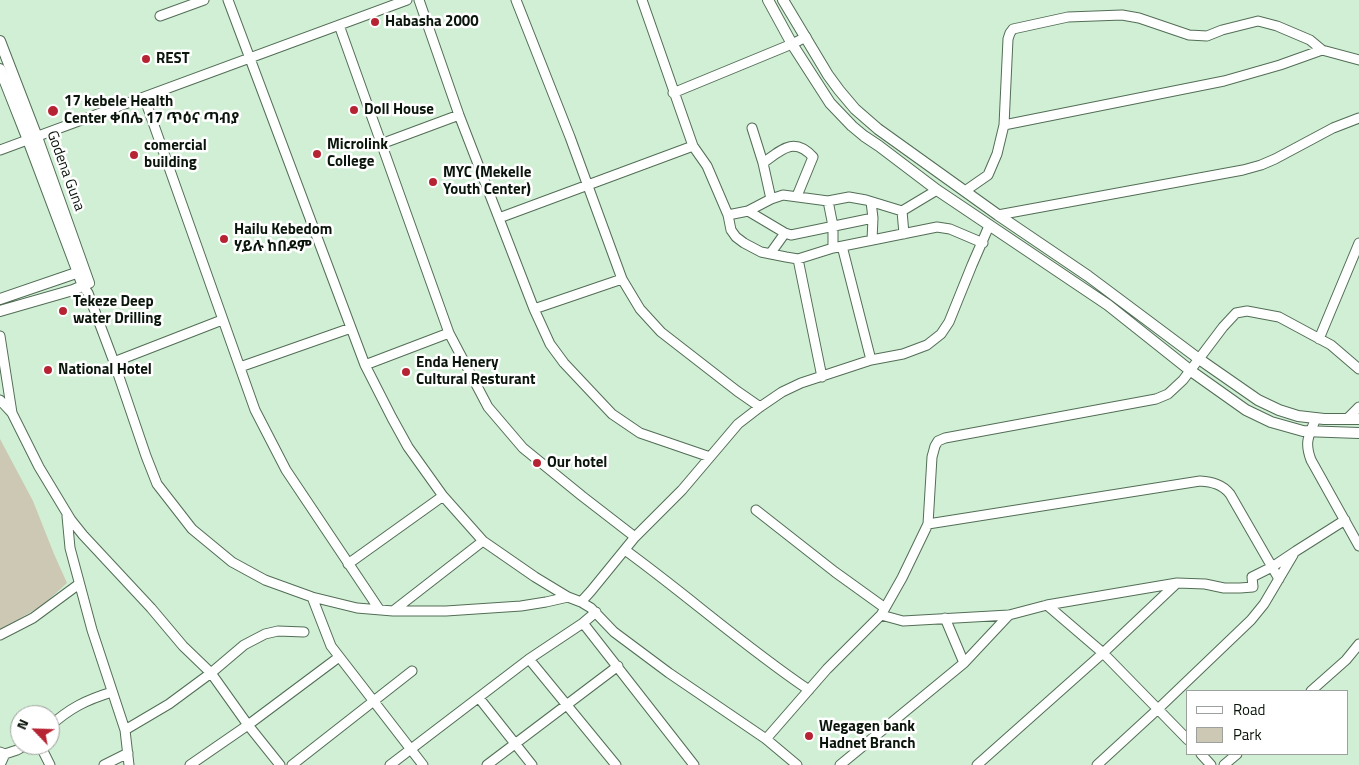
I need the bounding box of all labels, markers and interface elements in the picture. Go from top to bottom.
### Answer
place label: Habasha 2000 [385,13,479,31]
marker: Habasha 2000 [369,16,381,28]
place label: REST [156,50,190,68]
marker: REST [140,53,152,65]
place label: 17 kebele Health Center ቀበሌ 17 ጥዕና ጣብያ [64,93,239,128]
place label: Doll House [364,101,434,119]
marker: 17 kebele Health Center ቀበሌ 17 ጥዕና ጣብያ [46,104,60,118]
marker: Doll House [348,104,360,116]
street label: Godena Guna [42,128,88,214]
place label: Microlink College [327,136,388,171]
place label: comercial building [144,137,207,172]
marker: Microlink College [311,148,323,160]
marker: comercial building [128,149,140,161]
place label: MYC (Mekelle Youth Center) [443,164,531,199]
marker: MYC (Mekelle Youth Center) [427,176,439,188]
place label: Hailu Kebedom ሃይሉ ከበዶም [234,221,332,256]
marker: Hailu Kebedom ሃይሉ ከበዶም [218,233,230,245]
place label: Tekeze Deep water Drilling [73,293,162,328]
marker: Tekeze Deep water Drilling [57,305,69,317]
place label: Enda Henery Cultural Resturant [416,354,535,389]
place label: National Hotel [58,361,152,379]
marker: National Hotel [42,364,54,376]
marker: Enda Henery Cultural Resturant [400,366,412,378]
place label: Our hotel [547,454,607,472]
marker: Our hotel [531,457,543,469]
legend [1186,690,1349,755]
text: Road [1233,698,1265,721]
north arrow [10,705,60,755]
text: N [10,715,33,733]
place label: Wegagen bank Hadnet Branch [819,718,915,753]
text: Park [1233,723,1262,746]
marker: Wegagen bank Hadnet Branch [803,730,815,742]

